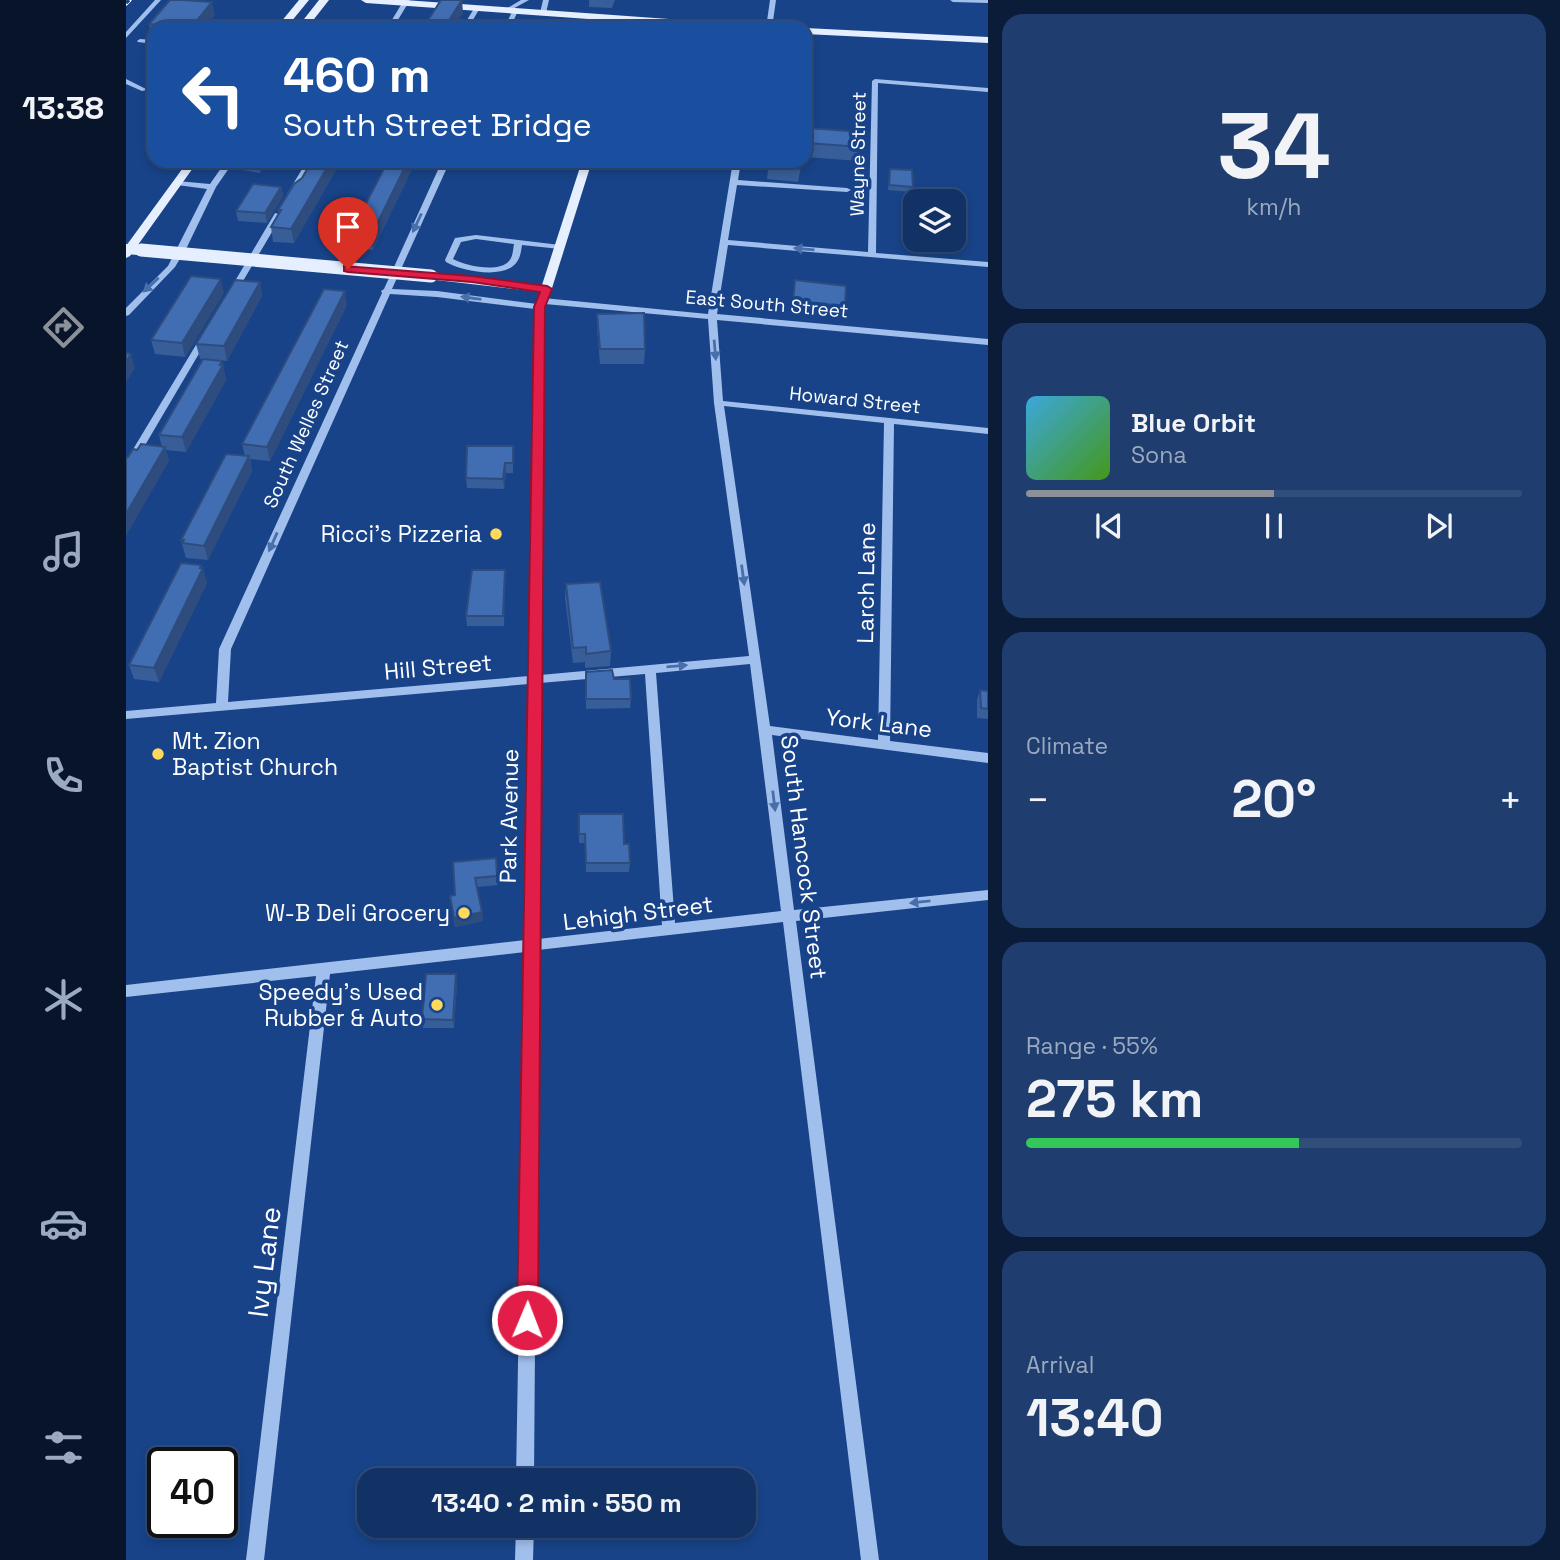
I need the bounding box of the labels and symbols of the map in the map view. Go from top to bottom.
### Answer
street label: Wayne Street [844,91,872,217]
pin [318,197,378,269]
one-way arrow [411,213,423,233]
one-way arrow [793,243,815,254]
one-way arrow [143,277,160,293]
street label: East South Street [685,284,849,324]
one-way arrow [460,293,482,304]
street label: South Welles Street [258,336,354,512]
one-way arrow [710,339,721,361]
street label: Howard Street [788,381,922,419]
place label: Ricci's Pizzeria [321,519,482,549]
street label: Larch Lane [850,522,882,644]
marker: Ricci's Pizzeria [488,526,504,542]
one-way arrow [267,532,279,552]
one-way arrow [737,564,748,586]
street label: Hill Street [383,647,493,687]
one-way arrow [666,661,688,672]
street label: York Lane [824,702,934,744]
place label: Mt. Zion Baptist Church [172,726,338,782]
street label: South Hancock Street [774,733,834,981]
marker: Mt. Zion Baptist Church [150,746,166,762]
street label: Park Avenue [493,748,525,884]
one-way arrow [768,790,779,812]
street label: Lehigh Street [561,889,715,937]
one-way arrow [909,897,931,908]
place label: W-B Deli Grocery [265,898,450,928]
marker: W-B Deli Grocery [456,905,472,921]
place label: Speedy's Used Rubber & Auto [258,977,423,1033]
marker: Speedy's Used Rubber & Auto [429,997,445,1013]
street label: Ivy Lane [239,1205,289,1319]
position arrow [490,1283,564,1357]
speed limit sign: 40 [147,1447,238,1538]

